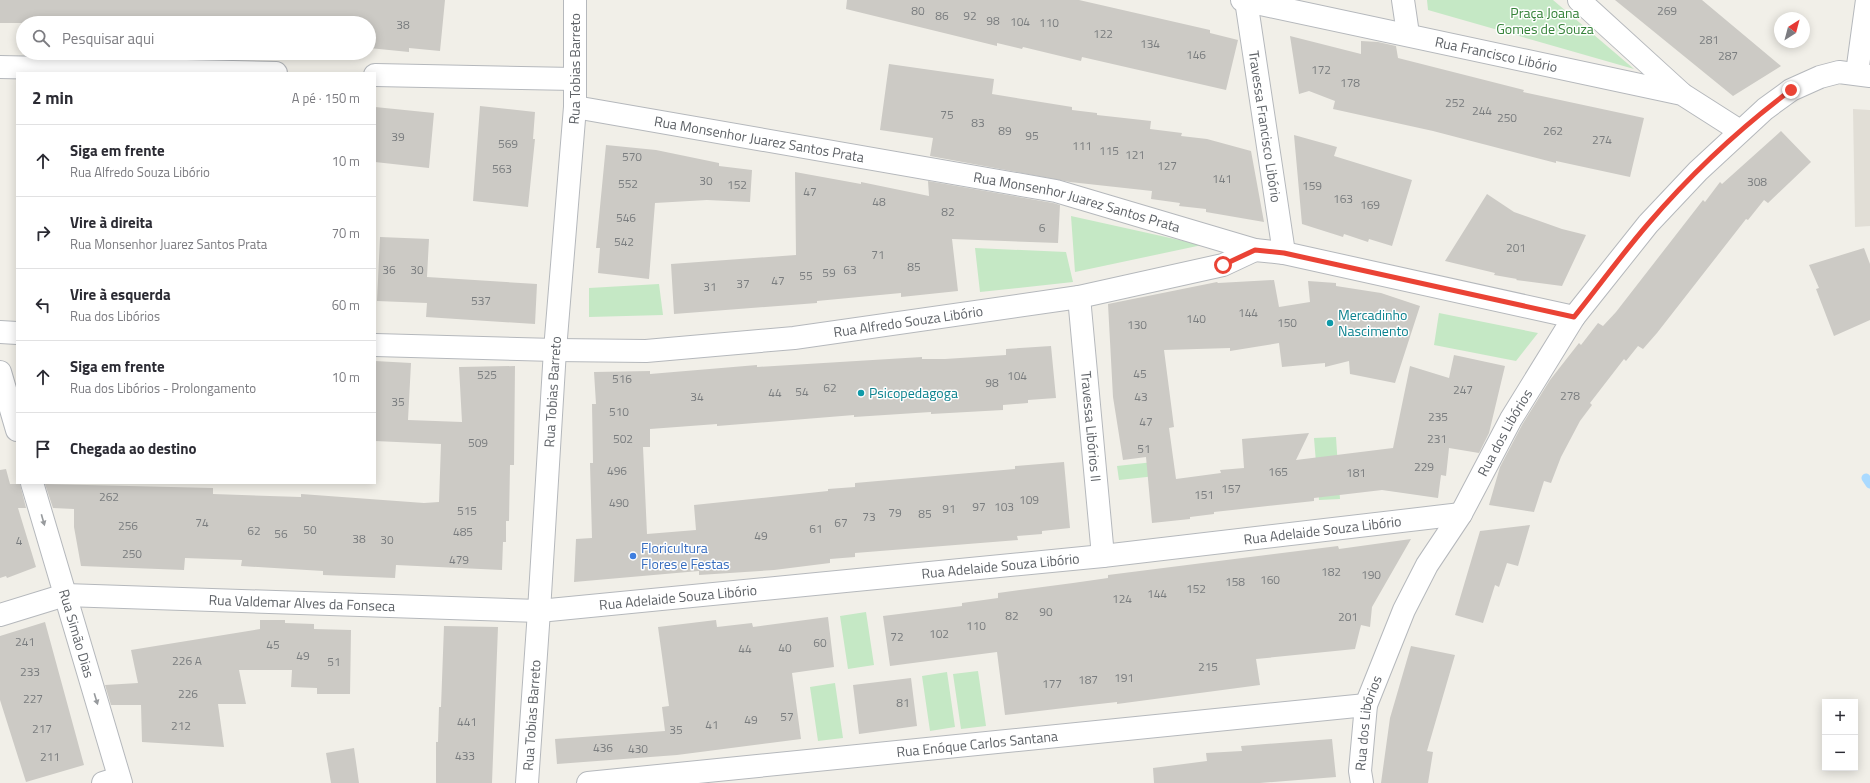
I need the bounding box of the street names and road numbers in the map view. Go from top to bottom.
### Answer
street label: Rua Tobias Barreto [563,13,585,125]
street label: Rua Francisco Libório [1433,31,1560,77]
street label: Travessa Francisco Libório [1244,49,1287,204]
street label: Rua Monsenhor Juarez Santos Prata [653,110,866,167]
street label: Rua Monsenhor Juarez Santos Prata [972,166,1183,237]
street label: Rua Alfredo Souza Libório [832,300,984,342]
street label: Rua Tobias Barreto [538,335,566,448]
street label: Travessa Libórios II [1076,370,1107,483]
street label: Rua dos Libórios [1472,385,1537,480]
street label: Rua Adelaide Souza Libório [1242,510,1402,549]
street label: Rua Adelaide Souza Libório [921,547,1080,584]
street label: Rua Adelaide Souza Libório [598,579,758,615]
street label: Rua Simão Dias [54,586,100,680]
street label: Rua Valdemar Alves da Fonseca [208,589,395,616]
street label: Rua Tobias Barreto [517,659,546,771]
street label: Rua dos Libórios [1349,672,1387,772]
street label: Rua Enóque Carlos Santana [895,725,1059,762]

